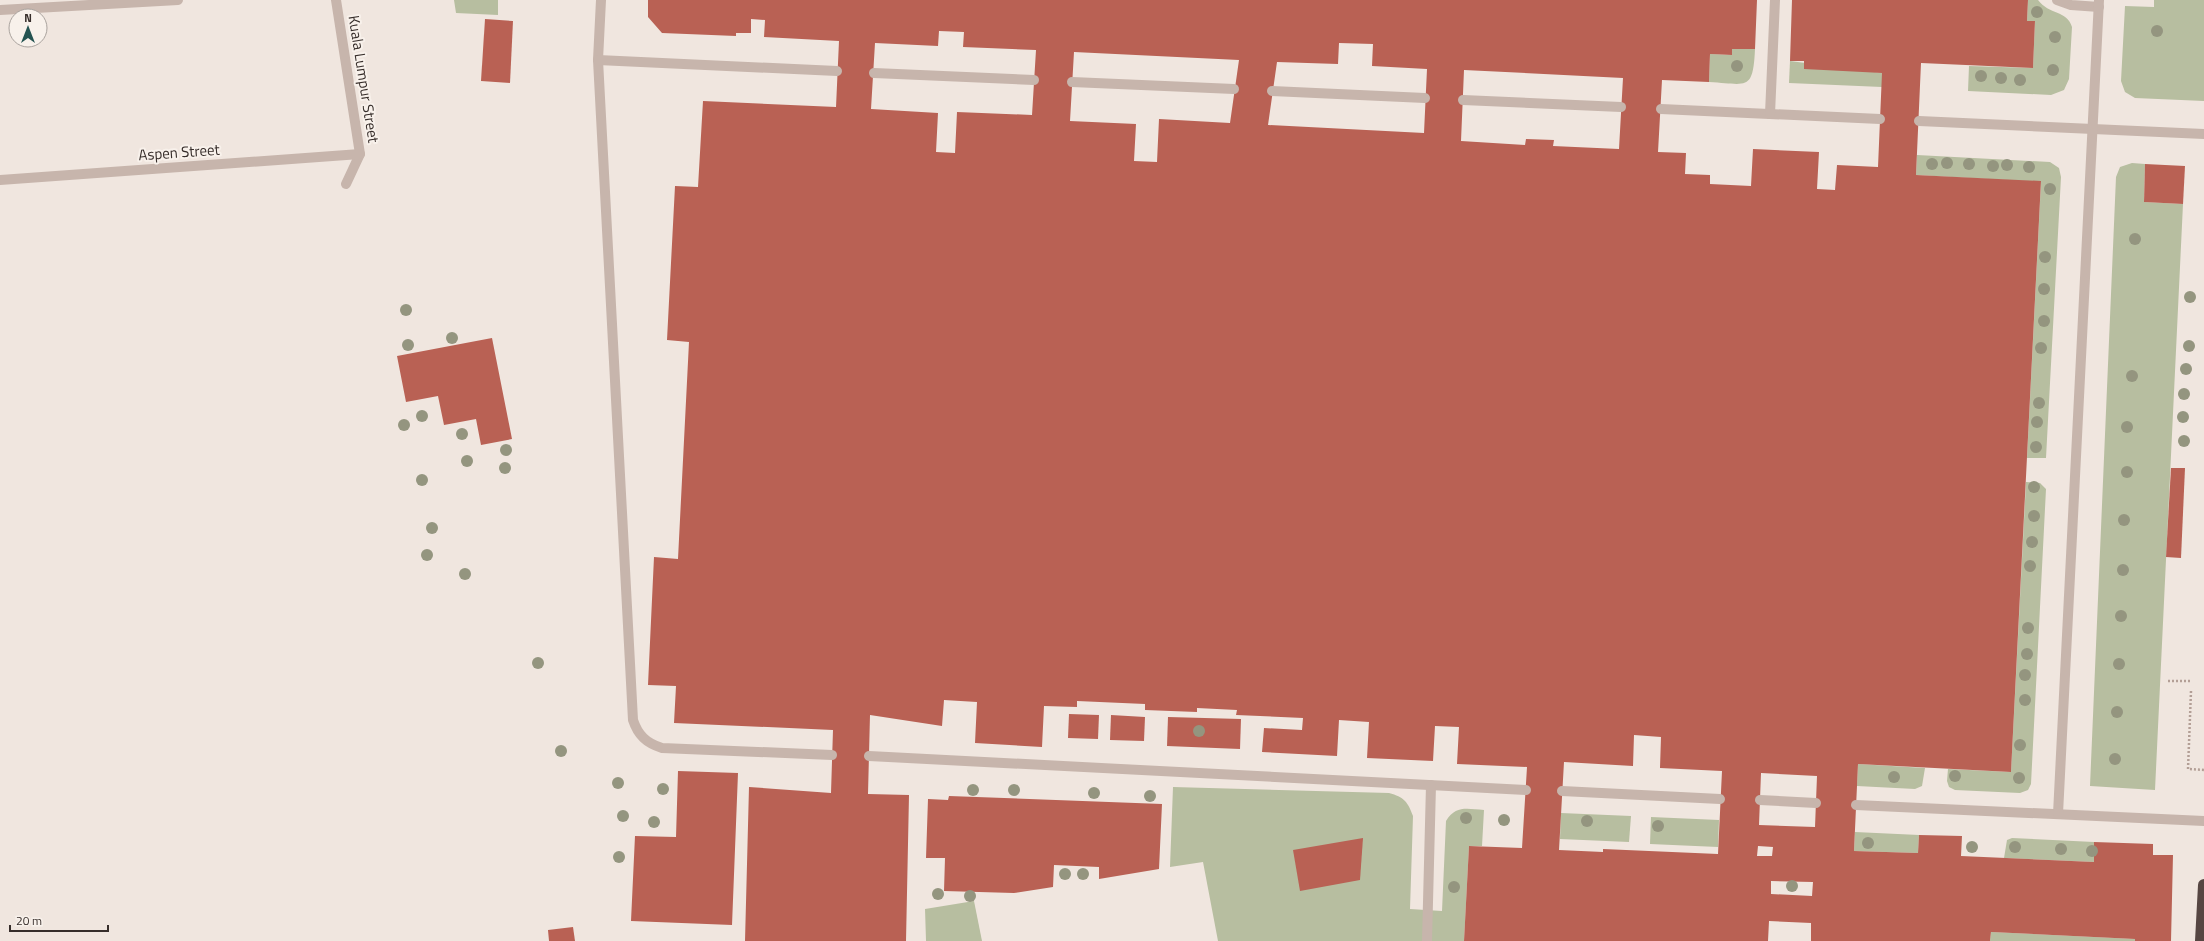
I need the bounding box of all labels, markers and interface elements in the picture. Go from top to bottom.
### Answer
north arrow [8,8,48,48]
text: N [24,10,32,26]
street label: Kuala Lumpur Street [343,14,386,145]
street label: Aspen Street [138,138,221,166]
scale bar [10,907,108,933]
text: 20 m [16,911,42,930]

